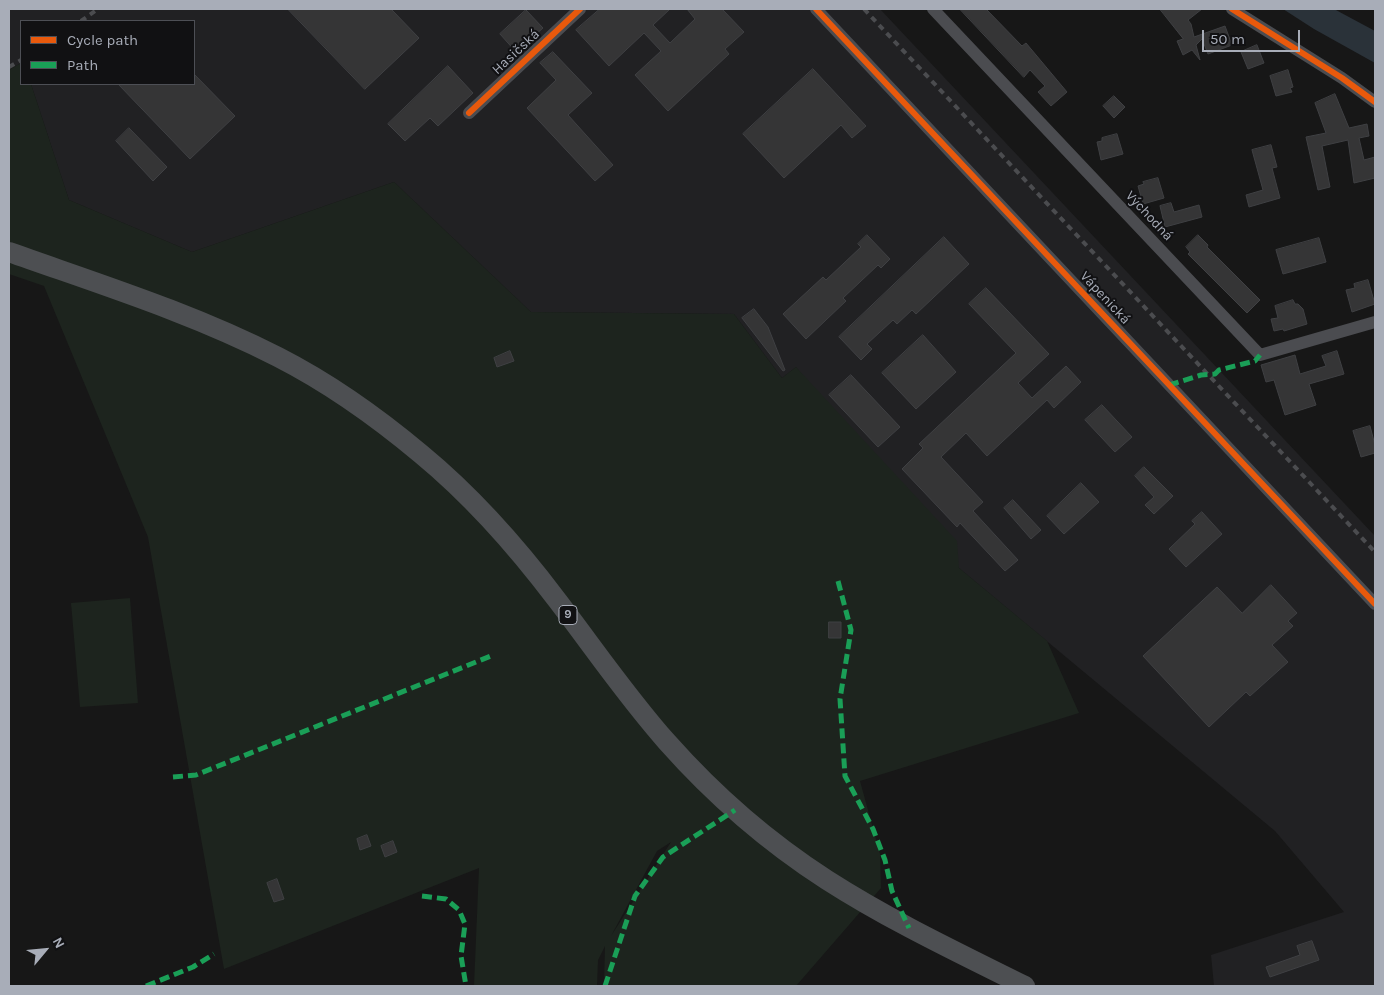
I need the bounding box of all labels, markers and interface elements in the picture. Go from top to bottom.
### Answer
legend [20,20,195,85]
scale bar [1204,20,1302,52]
street label: Hasičská [489,26,543,78]
text: 50 m [1210,30,1245,48]
text: Cycle path [67,31,138,49]
text: Path [67,56,98,74]
street label: Východná [1122,188,1176,244]
street label: Vápenická [1076,268,1134,328]
road number: 9 [559,606,577,624]
north arrow [20,925,70,975]
text: N [49,934,69,951]

